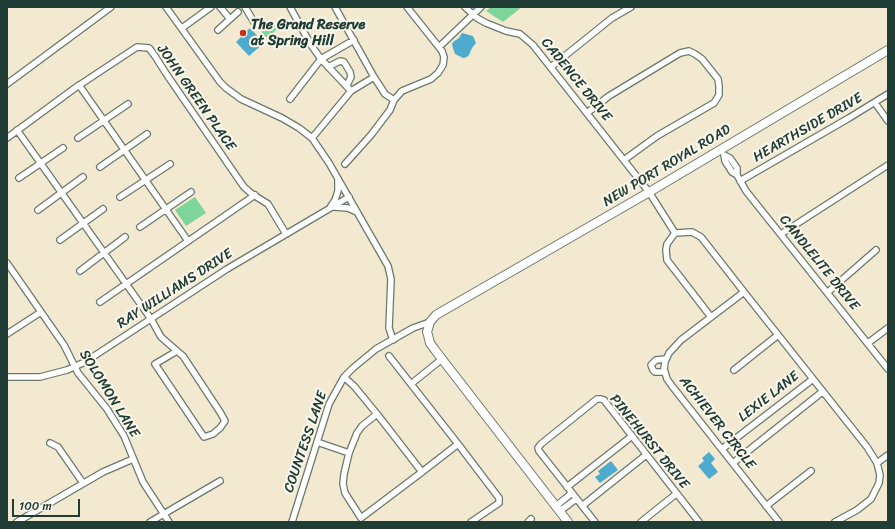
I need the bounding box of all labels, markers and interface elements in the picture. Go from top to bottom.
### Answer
place label: The Grand Reserve at Spring Hill [251,17,365,50]
marker: The Grand Reserve at Spring Hill [238,28,248,38]
street label: CADENCE DRIVE [537,35,615,125]
street label: JOHN GREEN PLACE [153,42,239,154]
street label: HEARTHSIDE DRIVE [750,90,866,166]
street label: NEW PORT ROYAL ROAD [600,121,734,211]
street label: CANDLELITE DRIVE [775,212,863,314]
street label: RAY WILLIAMS DRIVE [114,245,236,333]
street label: SOLOMON LANE [75,347,143,441]
street label: LEXIE LANE [735,368,803,426]
street label: ACHIEVER CIRCLE [675,373,759,473]
street label: COUNTESS LANE [281,389,331,495]
street label: PINEHURST DRIVE [606,391,692,493]
scale bar [14,491,82,517]
text: 100 m [19,495,52,517]

